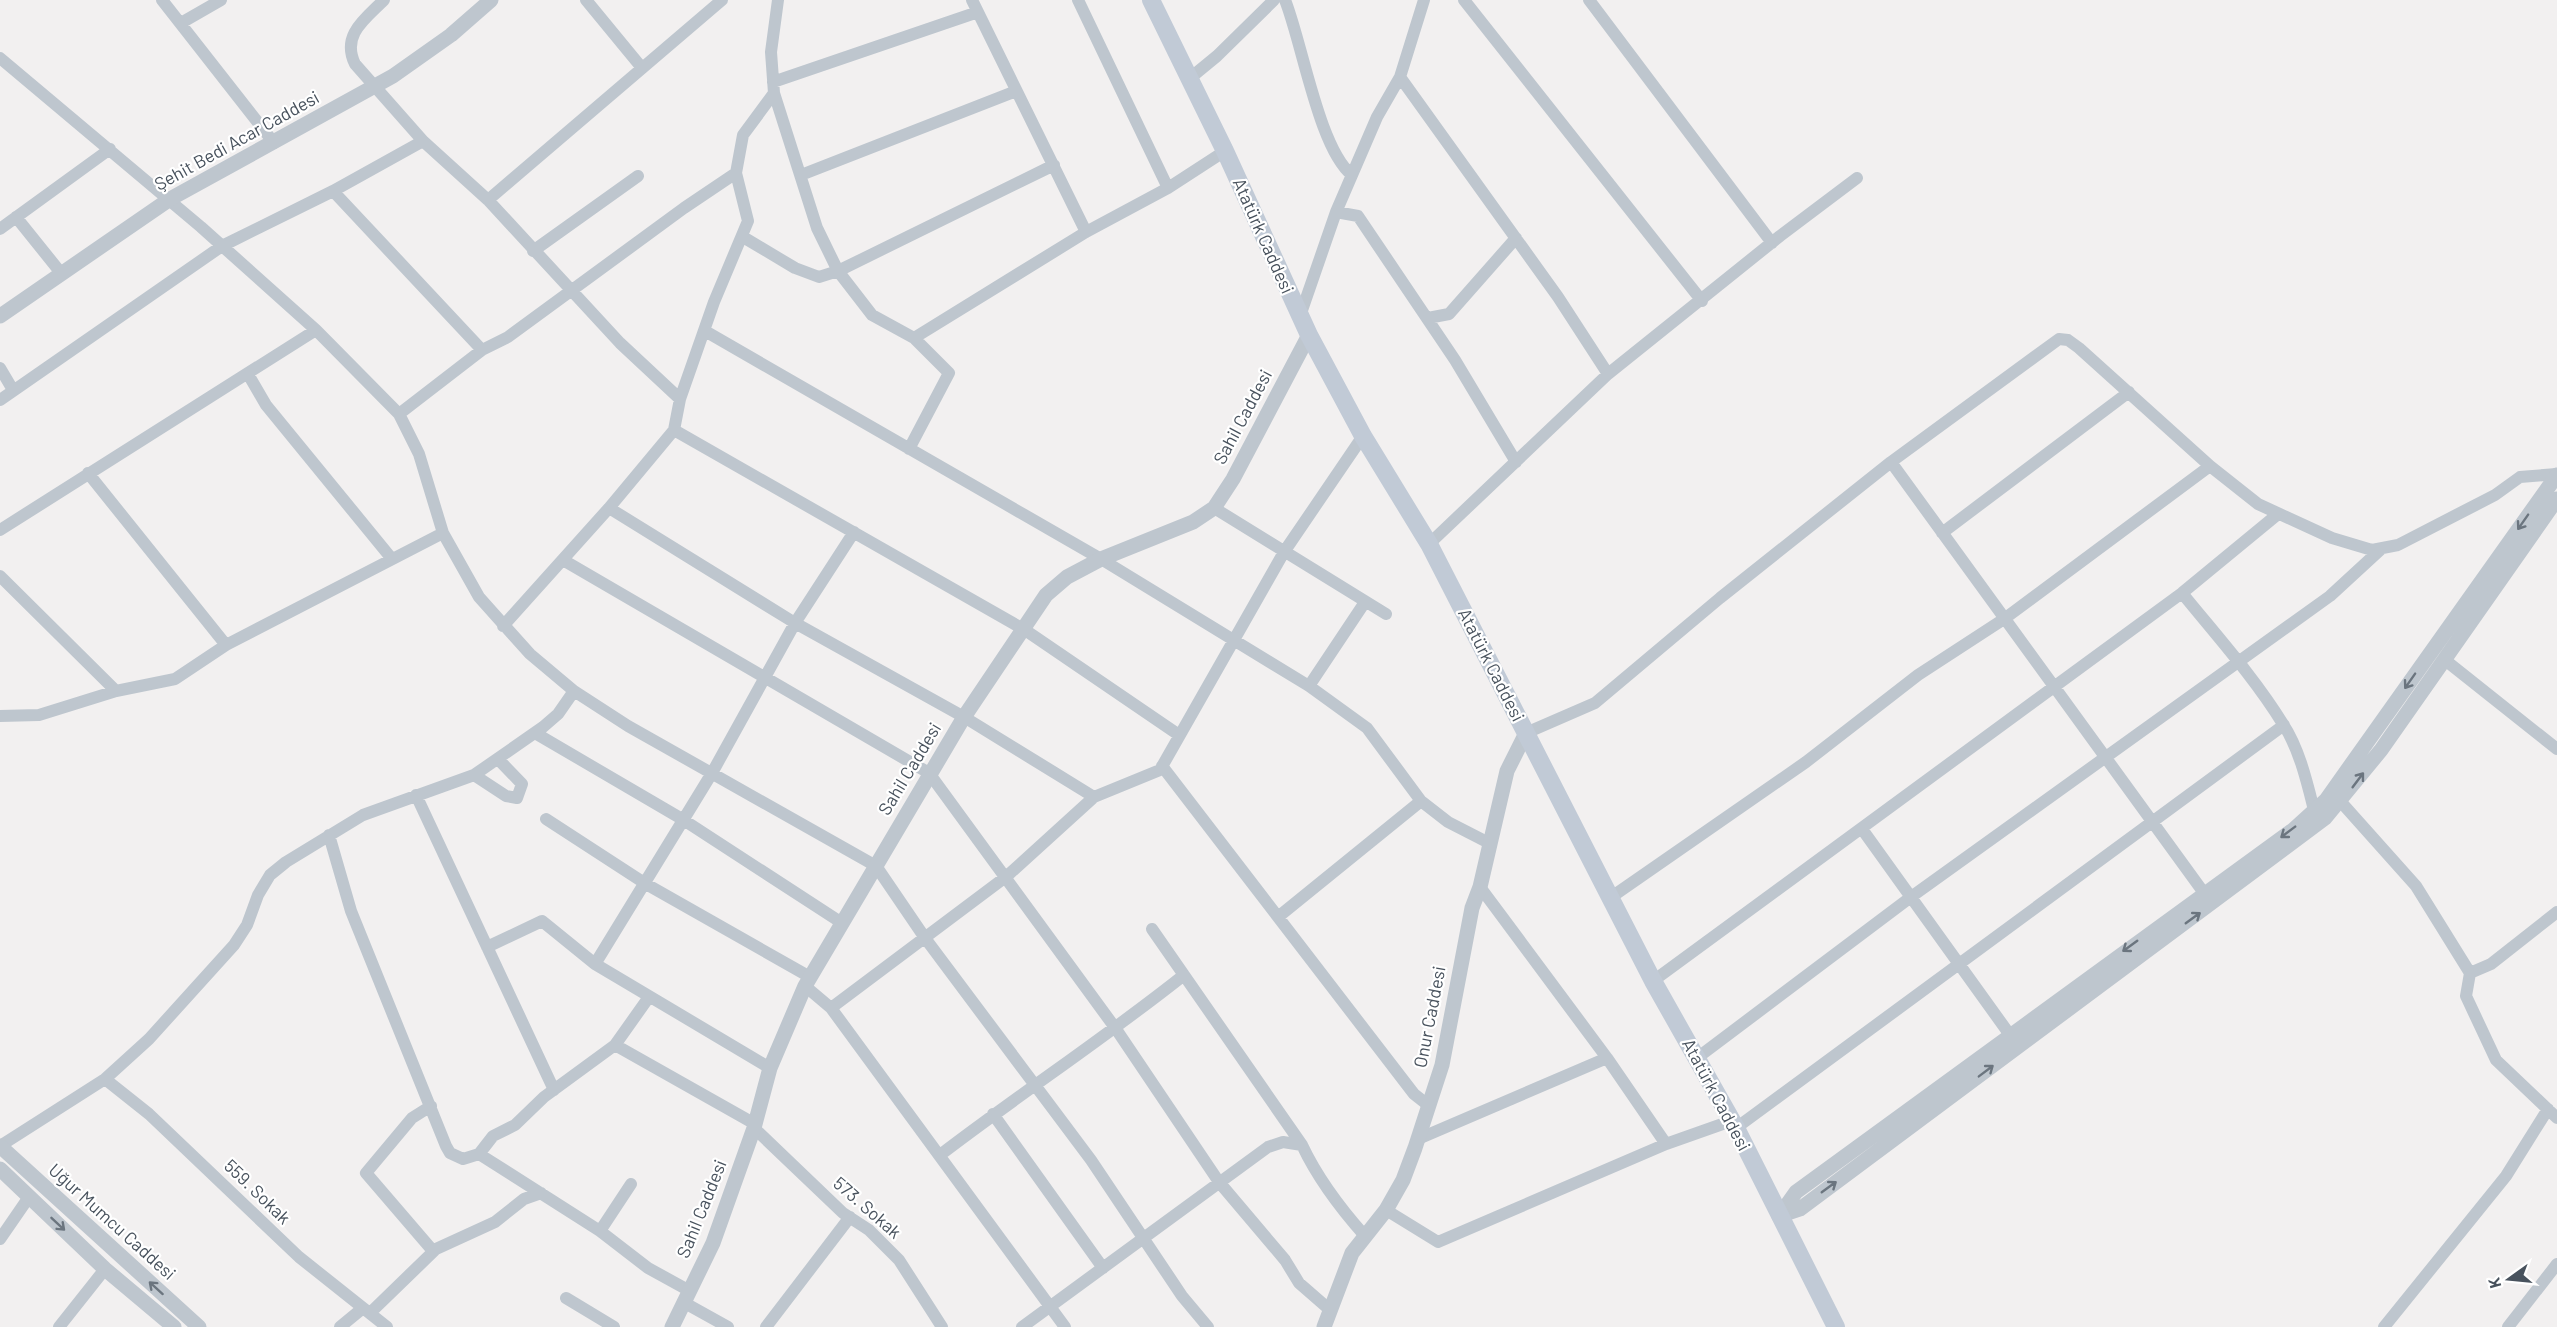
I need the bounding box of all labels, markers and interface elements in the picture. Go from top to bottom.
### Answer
street label: Şehit Bedi Acar Caddesi [150,86,323,195]
street label: Atatürk Caddesi [1229,174,1299,297]
street label: Sahil Caddesi [1208,365,1276,468]
one-way arrow [2517,514,2529,530]
street label: Atatürk Caddesi [1454,604,1530,725]
one-way arrow [2404,673,2417,689]
street label: Sahil Caddesi [873,718,945,819]
one-way arrow [2352,772,2365,788]
one-way arrow [2281,826,2297,838]
one-way arrow [2185,911,2201,924]
one-way arrow [2123,940,2139,952]
street label: Onur Caddesi [1408,964,1450,1069]
street label: Atatürk Caddesi [1678,1035,1756,1155]
one-way arrow [1978,1065,1994,1078]
street label: 559. Sokak [220,1154,296,1228]
street label: Sahil Caddesi [671,1156,731,1261]
street label: Uğur Mumcu Caddesi [45,1158,181,1284]
street label: 573. Sokak [829,1172,906,1243]
one-way arrow [1821,1181,1837,1193]
one-way arrow [50,1217,65,1231]
north arrow [2479,1249,2539,1309]
text: K [2484,1276,2505,1290]
one-way arrow [149,1281,164,1295]

